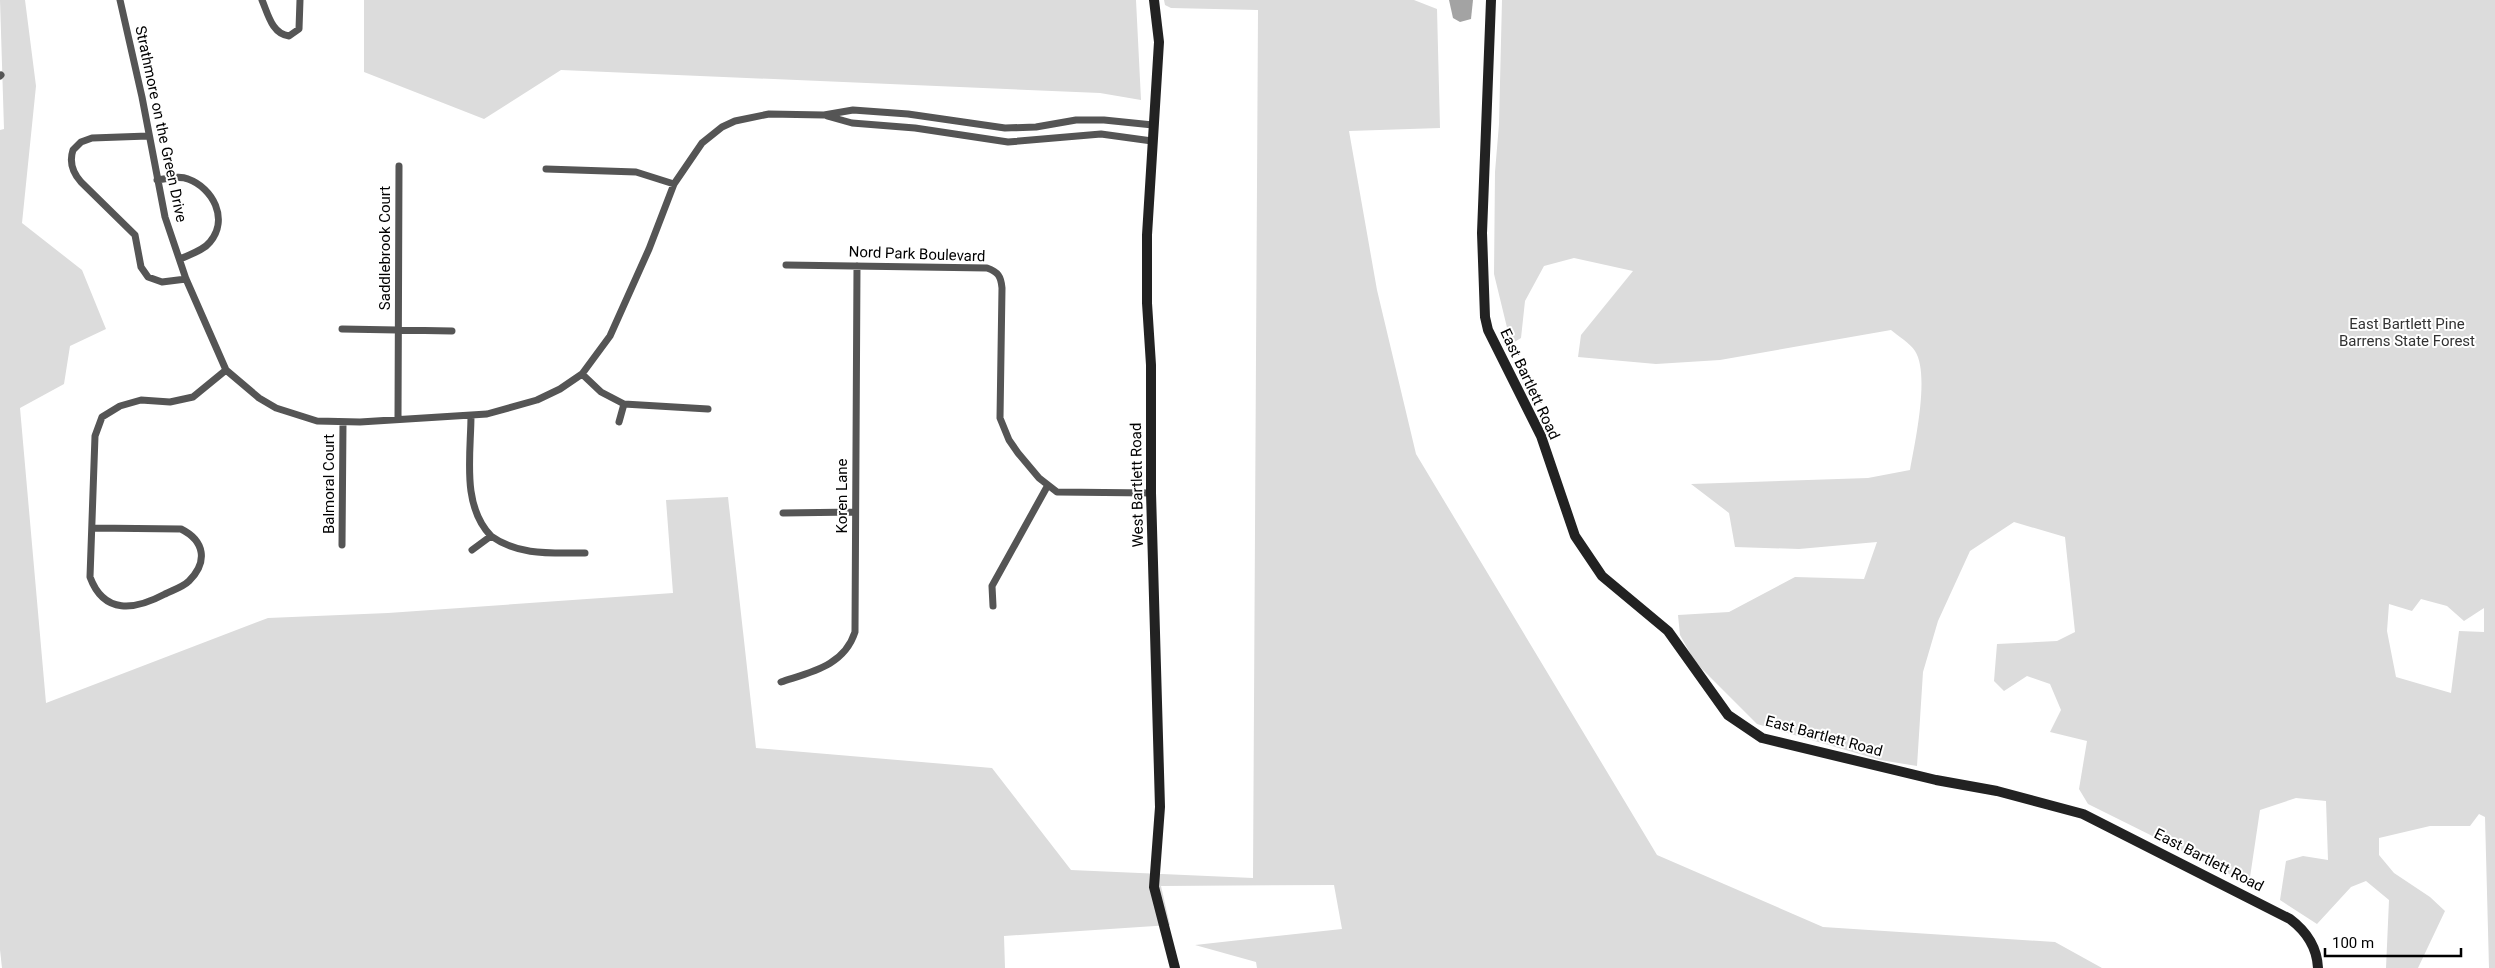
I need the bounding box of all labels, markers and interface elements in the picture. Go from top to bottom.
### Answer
street label: Strathmore on the Green Drive [131,24,191,224]
street label: Saddlebrook Court [376,186,394,310]
street label: Nord Park Boulevard [848,243,986,265]
park label: East Bartlett Pine Barrens State Forest [2339,315,2475,350]
street label: East Bartlett Road [1496,326,1564,442]
street label: West Bartlett Road [1127,422,1147,548]
street label: Balmoral Court [320,434,338,534]
street label: Koren Lane [833,458,851,534]
street label: East Bartlett Road [1763,712,1885,760]
street label: East Bartlett Road [2151,825,2267,895]
scale bar [2325,926,2461,958]
text: 100 m [2332,934,2374,952]

